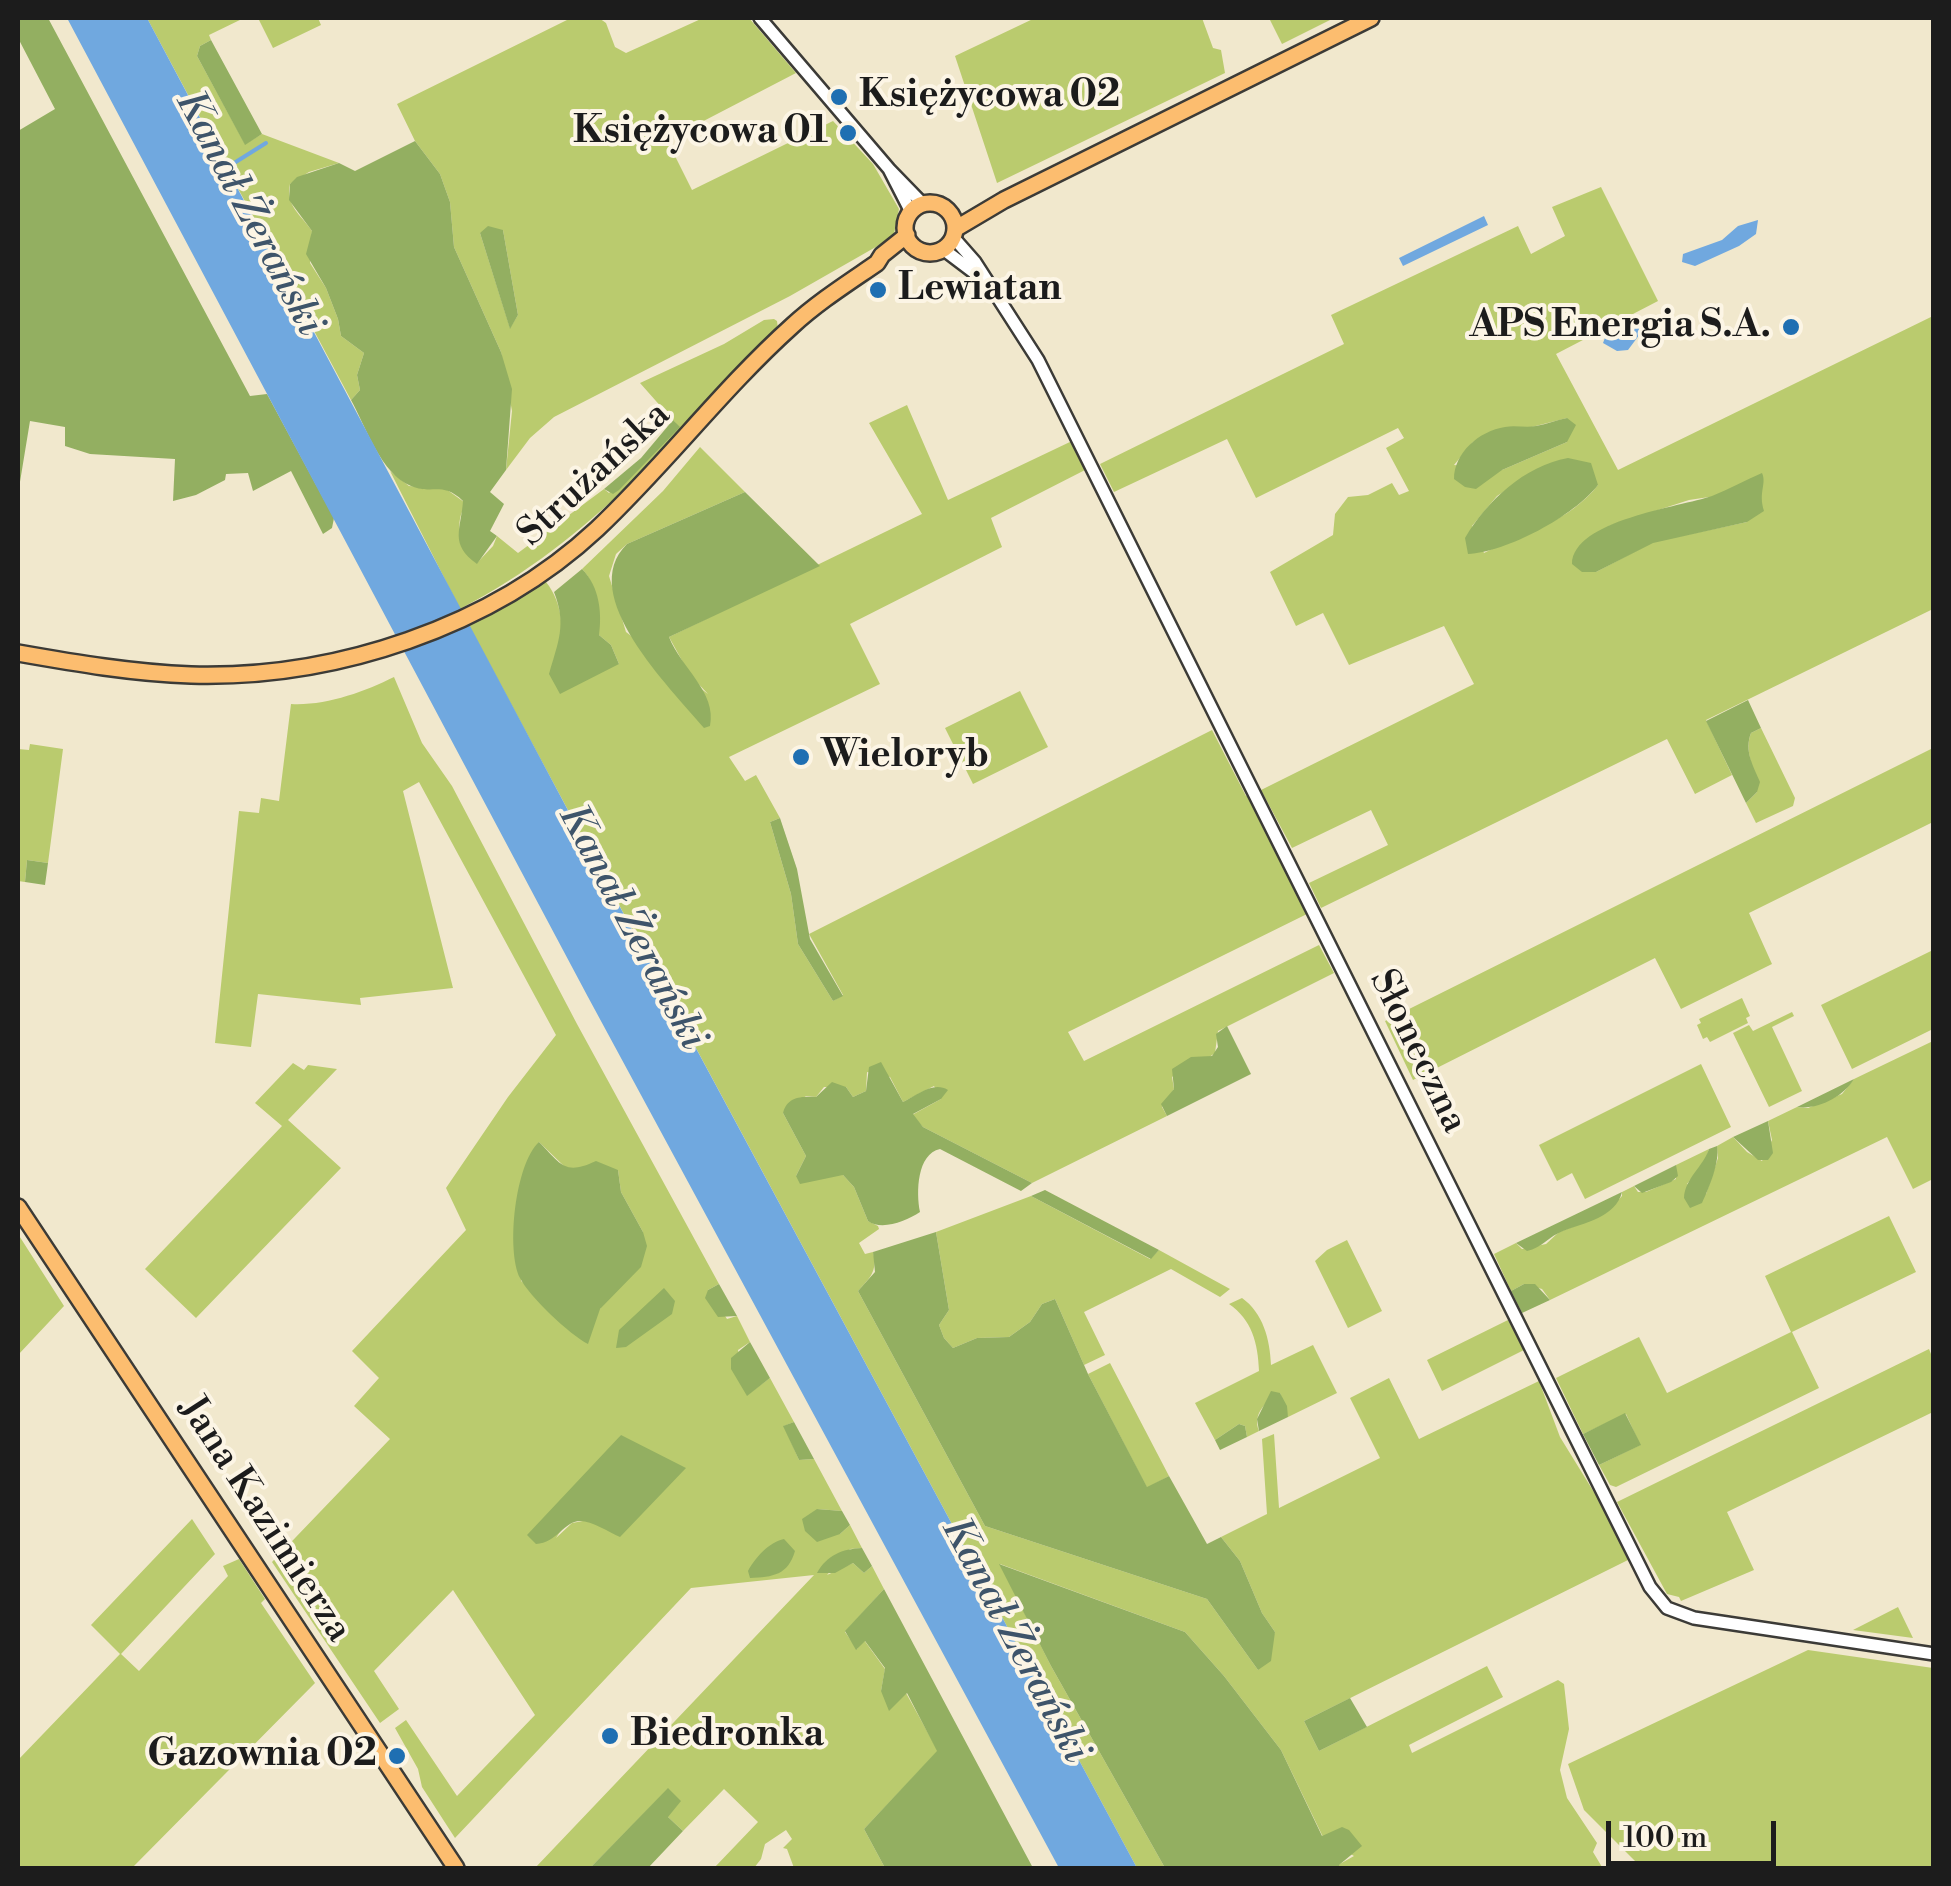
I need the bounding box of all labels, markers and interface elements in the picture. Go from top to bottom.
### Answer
place label: Księżycowa 02 [859,74,1120,120]
water label: Kanał Żerański [163,83,333,345]
marker: Księżycowa 02 [828,86,850,108]
place label: Księżycowa 01 [573,110,828,156]
marker: Księżycowa 01 [837,122,859,144]
place label: Lewiatan [898,267,1062,313]
marker: Lewiatan [867,279,889,301]
place label: APS Energia S.A. [1470,304,1771,350]
marker: APS Energia S.A. [1780,316,1802,338]
street label: Strużańska [509,393,681,557]
place label: Wieloryb [821,734,989,780]
marker: Wieloryb [790,746,812,768]
water label: Kanał Żerański [546,797,716,1059]
street label: Słoneczna [1358,963,1476,1141]
street label: Jana Kazimierza [168,1389,360,1651]
water label: Kanał Żerański [929,1510,1099,1772]
place label: Biedronka [630,1713,824,1759]
marker: Biedronka [599,1725,621,1747]
place label: Gazownia 02 [147,1733,377,1779]
marker: Gazownia 02 [386,1745,408,1767]
scale bar [1611,1801,1781,1863]
text: 100 m [1623,1819,1707,1857]

